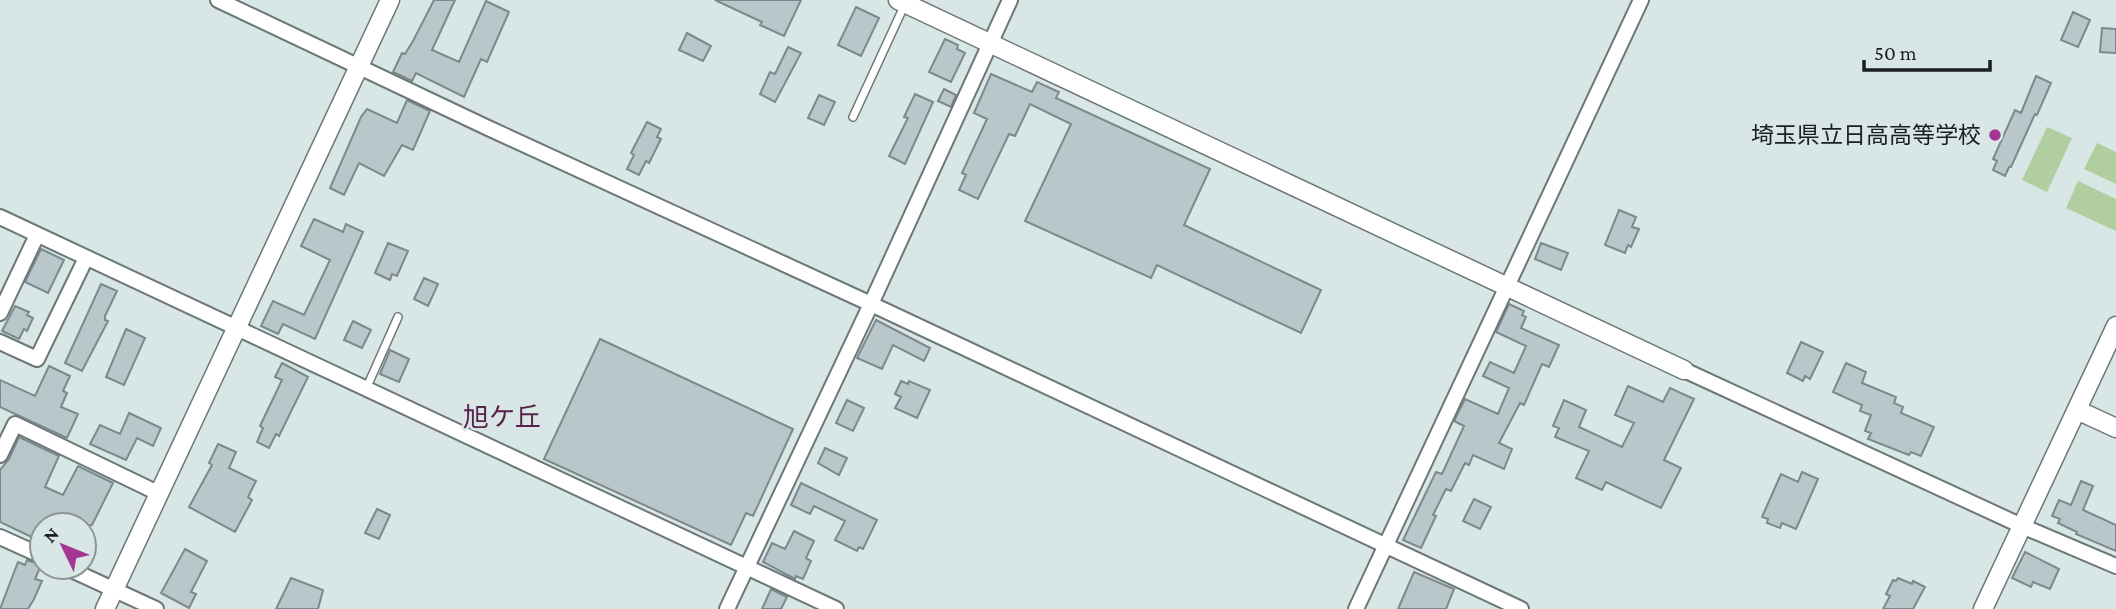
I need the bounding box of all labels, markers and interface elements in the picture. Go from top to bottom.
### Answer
scale bar [1864,28,1990,72]
text: 50 m [1874,41,1917,65]
place label: 埼玉県立日高高等学校 [1751,122,1981,148]
marker: 埼玉県立日高高等学校 [1987,127,2003,143]
district label: 旭ケ丘 [463,403,541,432]
north arrow [28,511,98,581]
text: N [39,523,63,547]

